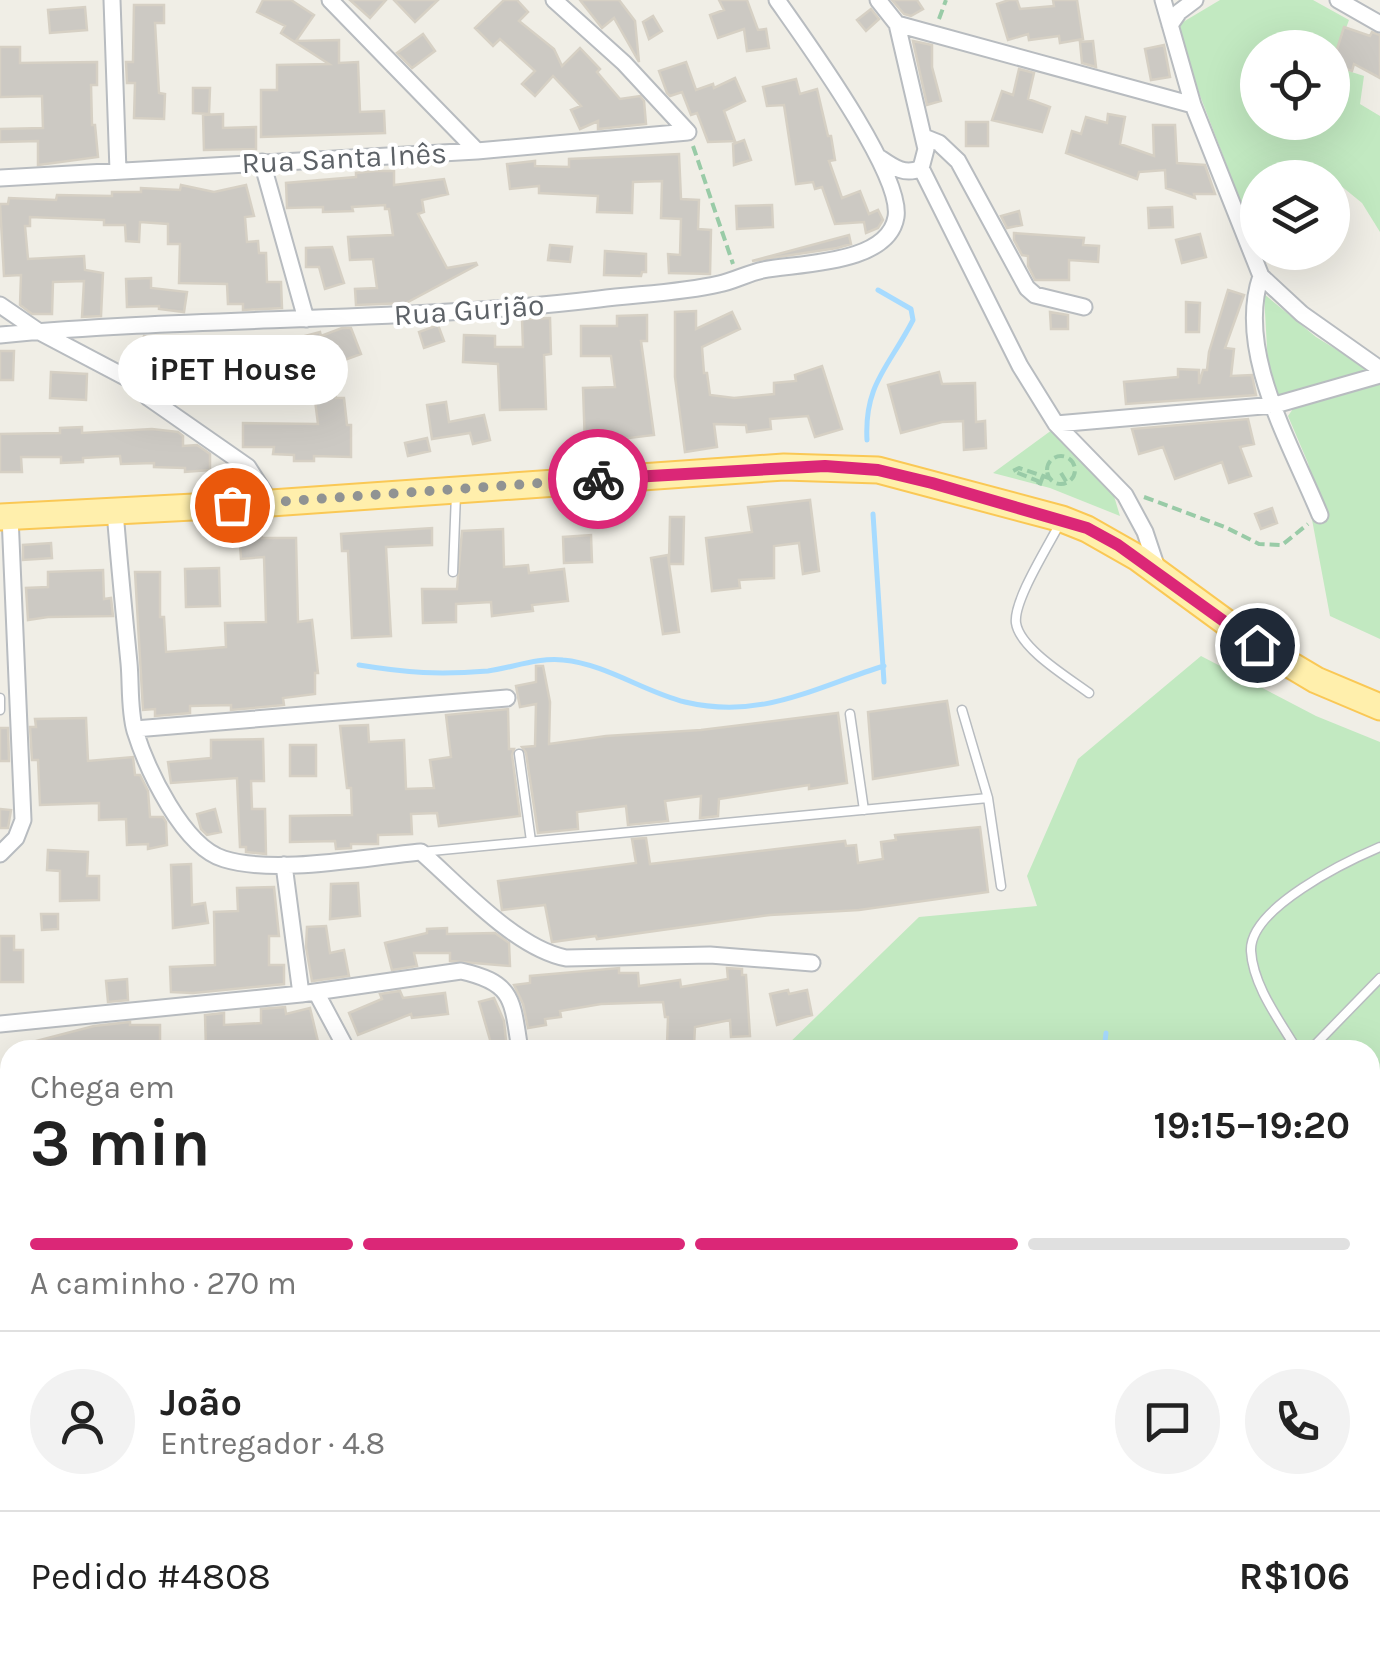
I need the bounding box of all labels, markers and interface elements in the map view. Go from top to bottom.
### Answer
map controls [1240,30,1350,270]
button: locate [1240,30,1350,140]
street label: Rua Santa Inês [240,135,448,181]
button: layers [1240,160,1350,270]
street label: Rua Gurjão [393,287,545,333]
callout: iPET House [117,335,347,405]
text: iPET House [149,351,317,388]
courier [548,429,648,529]
icon: bike [571,452,626,507]
pin [190,463,275,548]
icon: bag [205,478,260,533]
pin [1215,603,1300,688]
icon: home [1230,618,1285,673]
text: Chega em [30,1069,175,1106]
text: 19:15–19:20 [1153,1103,1350,1148]
text: 3 min [30,1105,210,1181]
text: A caminho · 270 m [30,1265,297,1302]
button: person [30,1369,135,1474]
button: chat [1115,1369,1220,1474]
button: phone [1245,1369,1350,1474]
text: João [160,1380,242,1425]
text: Entregador · 4.8 [160,1425,385,1462]
text: Pedido #4808 [30,1554,271,1599]
text: R$106 [1239,1554,1350,1599]

